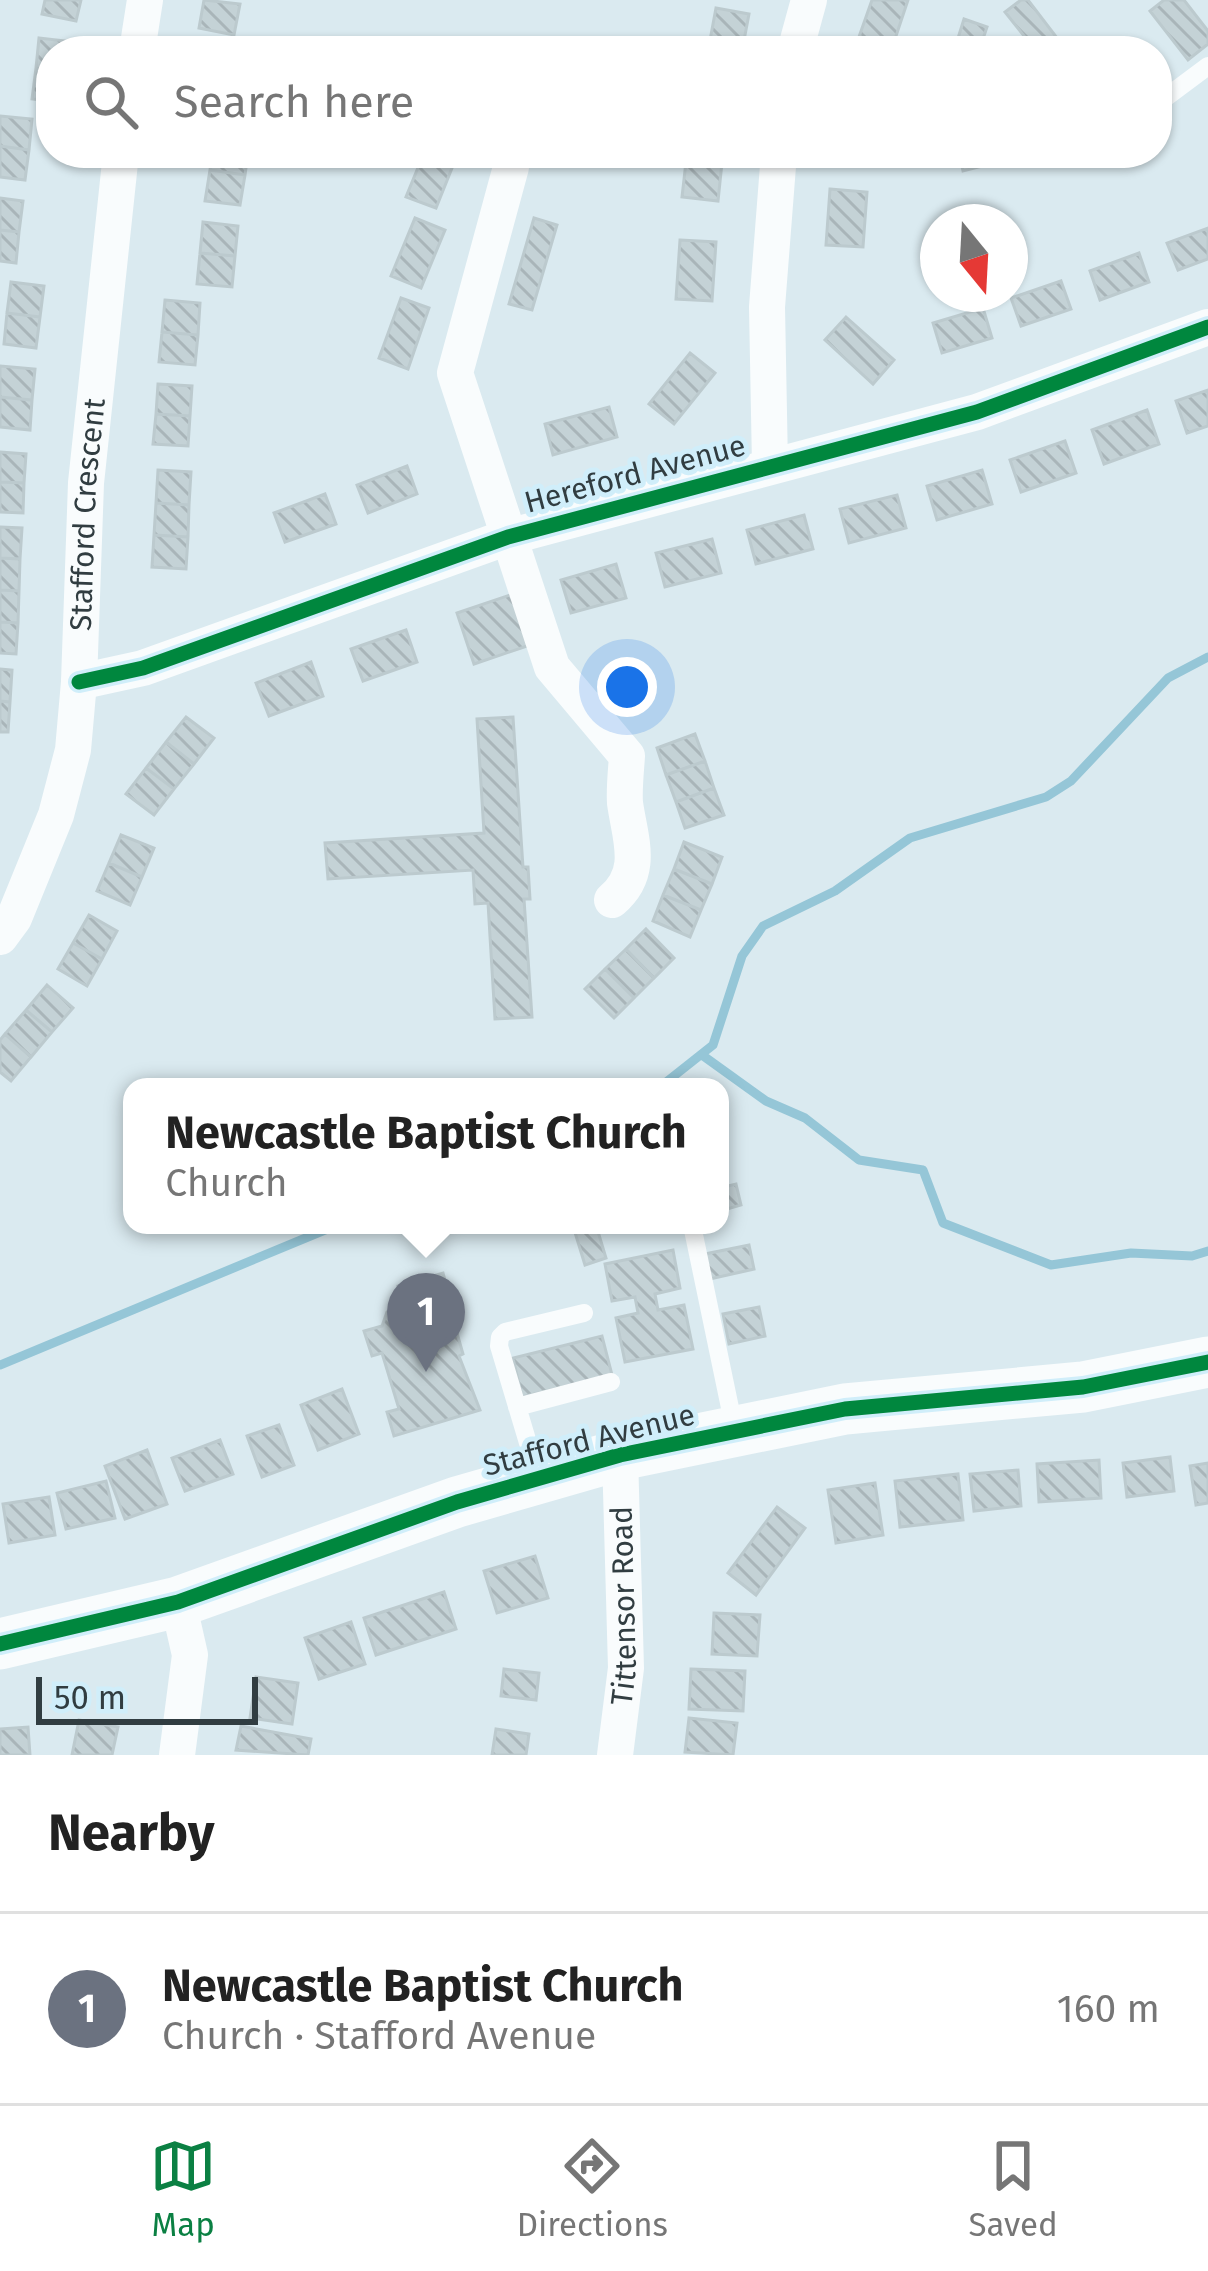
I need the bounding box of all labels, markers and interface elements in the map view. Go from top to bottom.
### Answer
search box [36,36,1172,168]
icon: search [78,69,144,135]
text: Search here [174,75,414,129]
north arrow [920,204,1028,312]
street label: Stafford Crescent [63,396,113,632]
street label: Hereford Avenue [521,427,749,521]
your location [597,657,657,717]
popup [123,1078,729,1234]
text: Newcastle Baptist Church [165,1106,687,1160]
text: Church [165,1160,288,1206]
pin: 1 [387,1273,465,1372]
street label: Stafford Avenue [479,1396,699,1484]
street label: Tittensor Road [603,1506,644,1707]
scale bar [36,1671,258,1724]
text: 50 m [54,1678,126,1718]
text: Nearby [48,1802,214,1864]
text: Newcastle Baptist Church [162,1959,683,2013]
text: 1 [78,1986,96,2032]
text: 160 m [1057,1986,1160,2032]
text: Church · Stafford Avenue [162,2013,596,2059]
tab: Map [150,2133,216,2245]
tab: Directions [517,2133,668,2245]
tab: Saved [968,2133,1058,2245]

